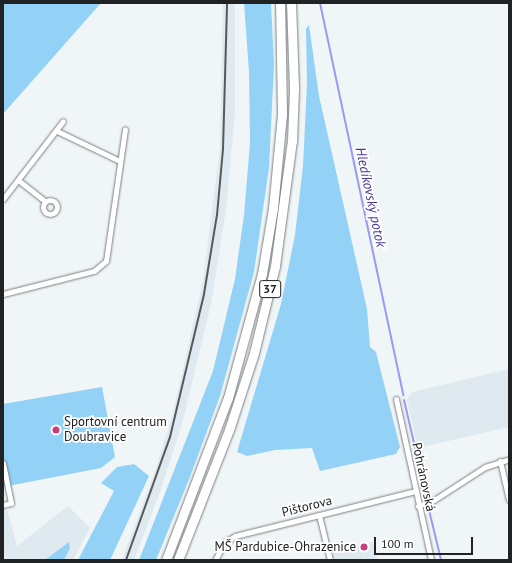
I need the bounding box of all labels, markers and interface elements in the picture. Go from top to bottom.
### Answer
water label: Hledíkovský potok [352,145,390,249]
road number: 37 [259,279,281,299]
place label: Sportovní centrum Doubravice [64,415,167,446]
marker: Sportovní centrum Doubravice [51,425,61,435]
street label: Pohránovská [408,441,438,513]
street label: Pištorova [280,493,334,521]
scale bar [376,529,475,555]
text: 100 m [381,536,414,551]
place label: MŠ Pardubice-Ohrazenice [214,539,356,555]
marker: MŠ Pardubice-Ohrazenice [359,542,369,552]

